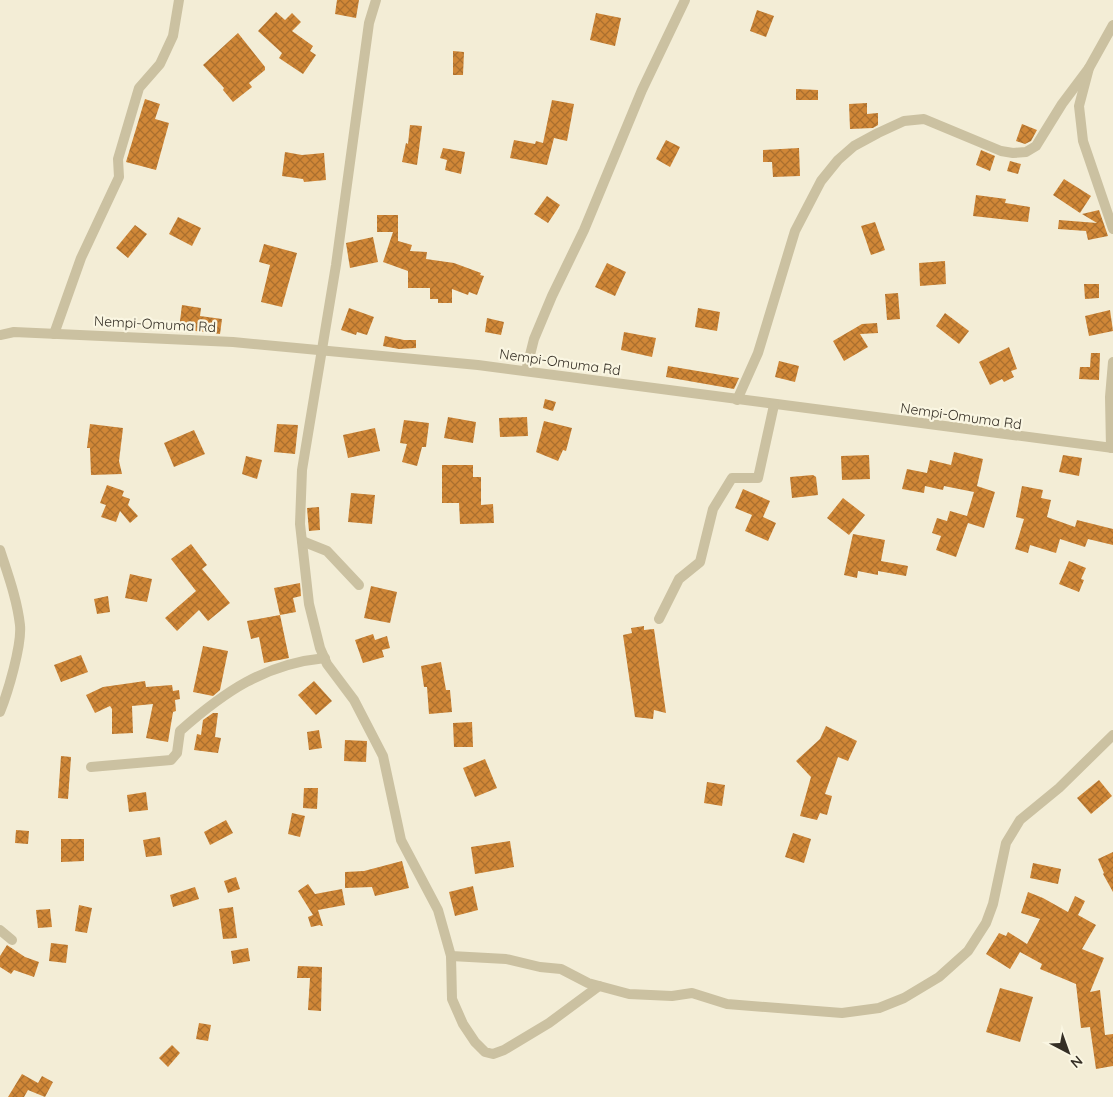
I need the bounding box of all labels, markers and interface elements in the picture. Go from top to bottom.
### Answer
street label: Nempi-Omuma Rd [94,312,216,336]
street label: Nempi-Omuma Rd [498,345,622,379]
street label: Nempi-Omuma Rd [899,399,1023,433]
north arrow [1043,1027,1093,1077]
text: N [1067,1052,1086,1072]

